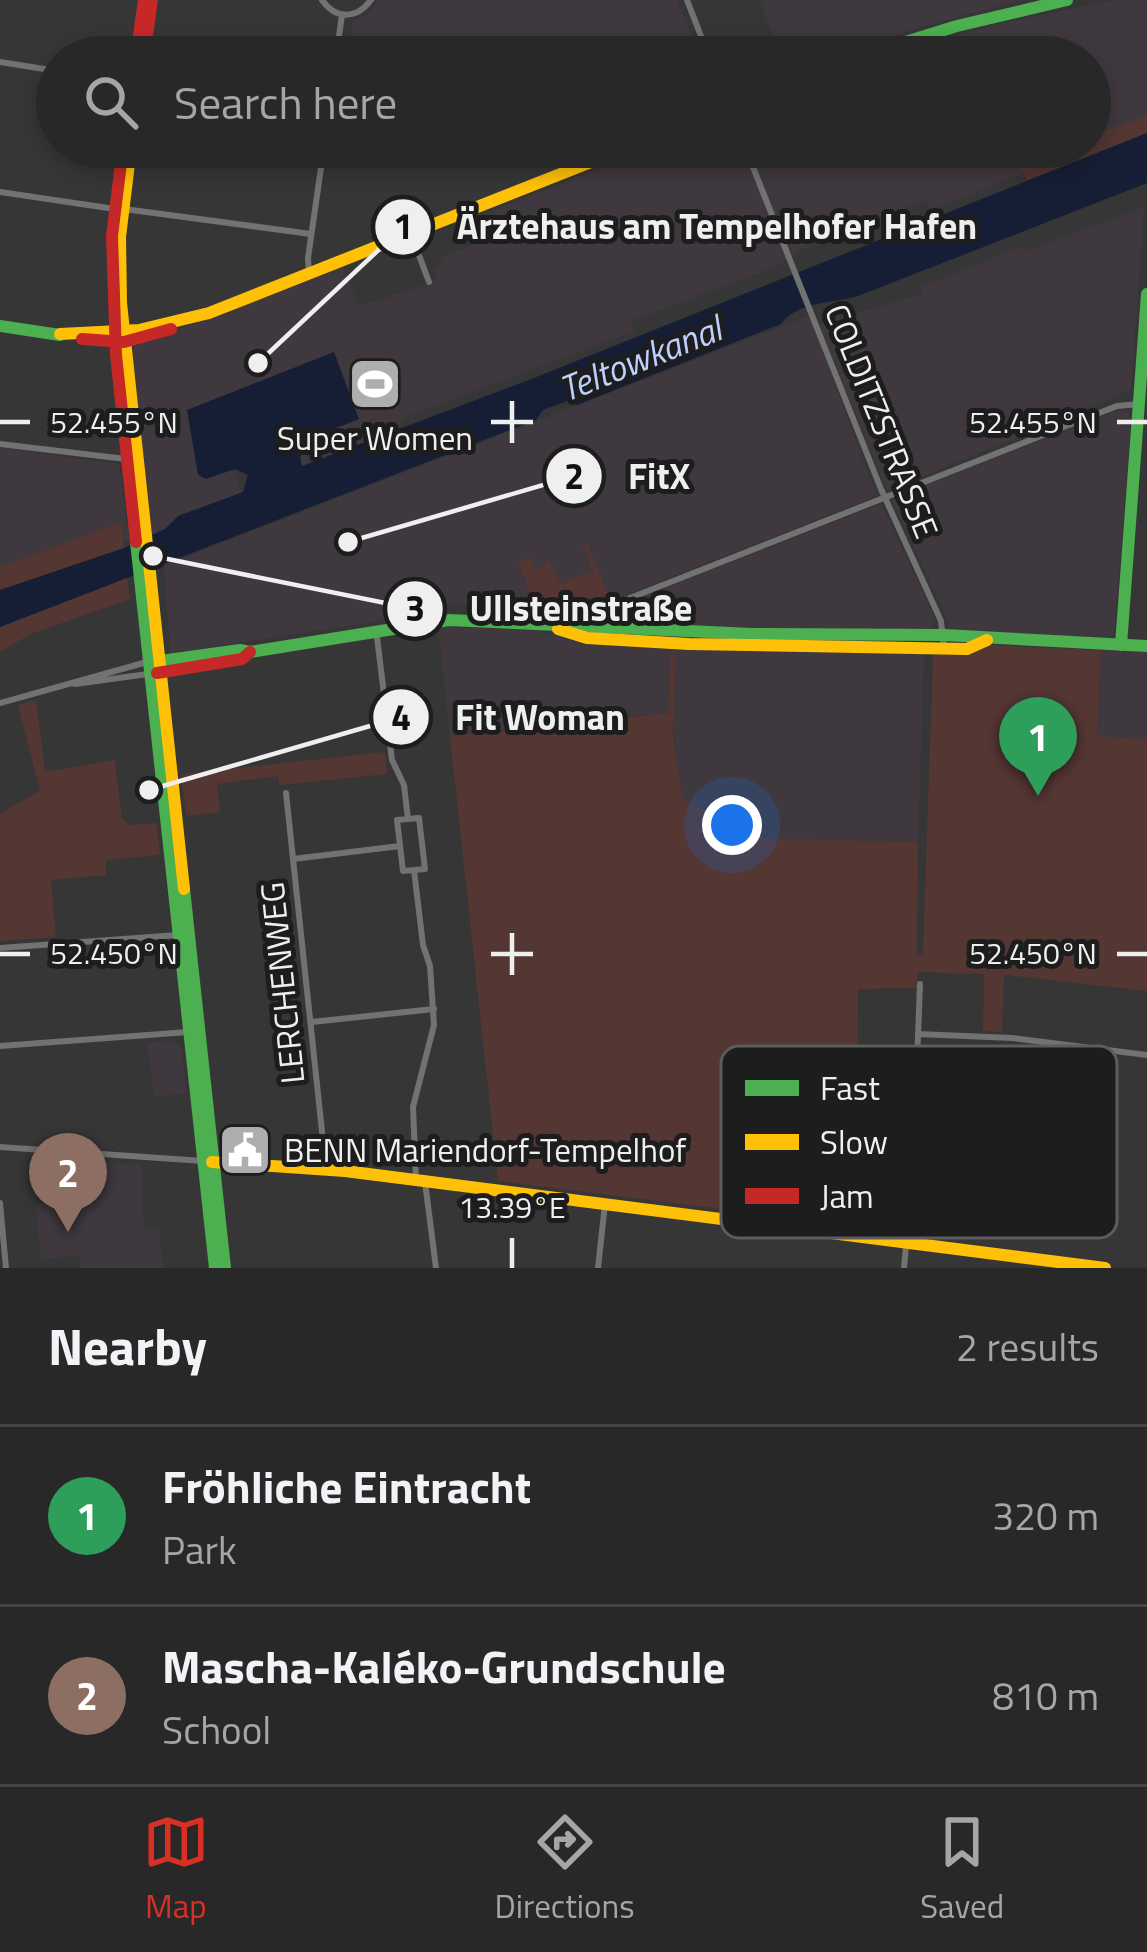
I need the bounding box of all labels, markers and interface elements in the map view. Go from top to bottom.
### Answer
search box [36,36,1111,168]
text: Search here [174,68,397,136]
icon: search [78,69,144,135]
callout: Ärztehaus am Tempelhofer Hafen [373,191,1001,263]
text: 1 [393,198,413,253]
text: Ärztehaus am Tempelhofer Hafen [457,198,977,253]
street label: COLDITZSTRASSE [812,296,952,546]
water label: Teltowkanal [550,299,733,416]
sports icon: Super Women [347,356,403,412]
text: 52.455°N [50,399,178,445]
text: 52.455°N [969,399,1097,445]
place label: Super Women [277,413,473,463]
callout: FitX [544,440,714,512]
text: 2 [564,448,584,503]
text: FitX [628,448,691,503]
callout: Ullsteinstraße [385,573,716,645]
text: 3 [405,580,425,635]
text: Ullsteinstraße [470,580,692,635]
callout: Fit Woman [371,681,649,753]
text: 4 [391,689,411,744]
text: Fit Woman [455,689,625,744]
pin: 1 [999,697,1077,796]
your location [702,795,762,855]
street label: LERCHENWEG [247,880,317,1086]
text: 52.450°N [50,930,178,976]
text: 52.450°N [969,930,1097,976]
legend [721,1046,1117,1238]
text: Fast [820,1063,880,1113]
text: Slow [820,1117,888,1167]
public building icon: BENN Mariendorf-Tempelhof [217,1122,273,1178]
place label: BENN Mariendorf-Tempelhof [284,1125,686,1175]
pin: 2 [29,1133,107,1232]
text: Jam [820,1171,874,1221]
text: 13.39°E [458,1184,566,1230]
text: Nearby [48,1307,207,1385]
text: 2 results [956,1317,1099,1376]
text: Fröhliche Eintracht [162,1452,531,1520]
text: 1 [76,1486,98,1545]
text: 320 m [992,1486,1099,1545]
text: Park [162,1520,237,1579]
text: Mascha-Kaléko-Grundschule [162,1632,726,1700]
text: 2 [76,1666,98,1725]
text: 810 m [992,1666,1099,1725]
text: School [162,1700,271,1759]
tab: Map [143,1809,209,1931]
tab: Directions [495,1809,634,1931]
tab: Saved [920,1809,1004,1931]

